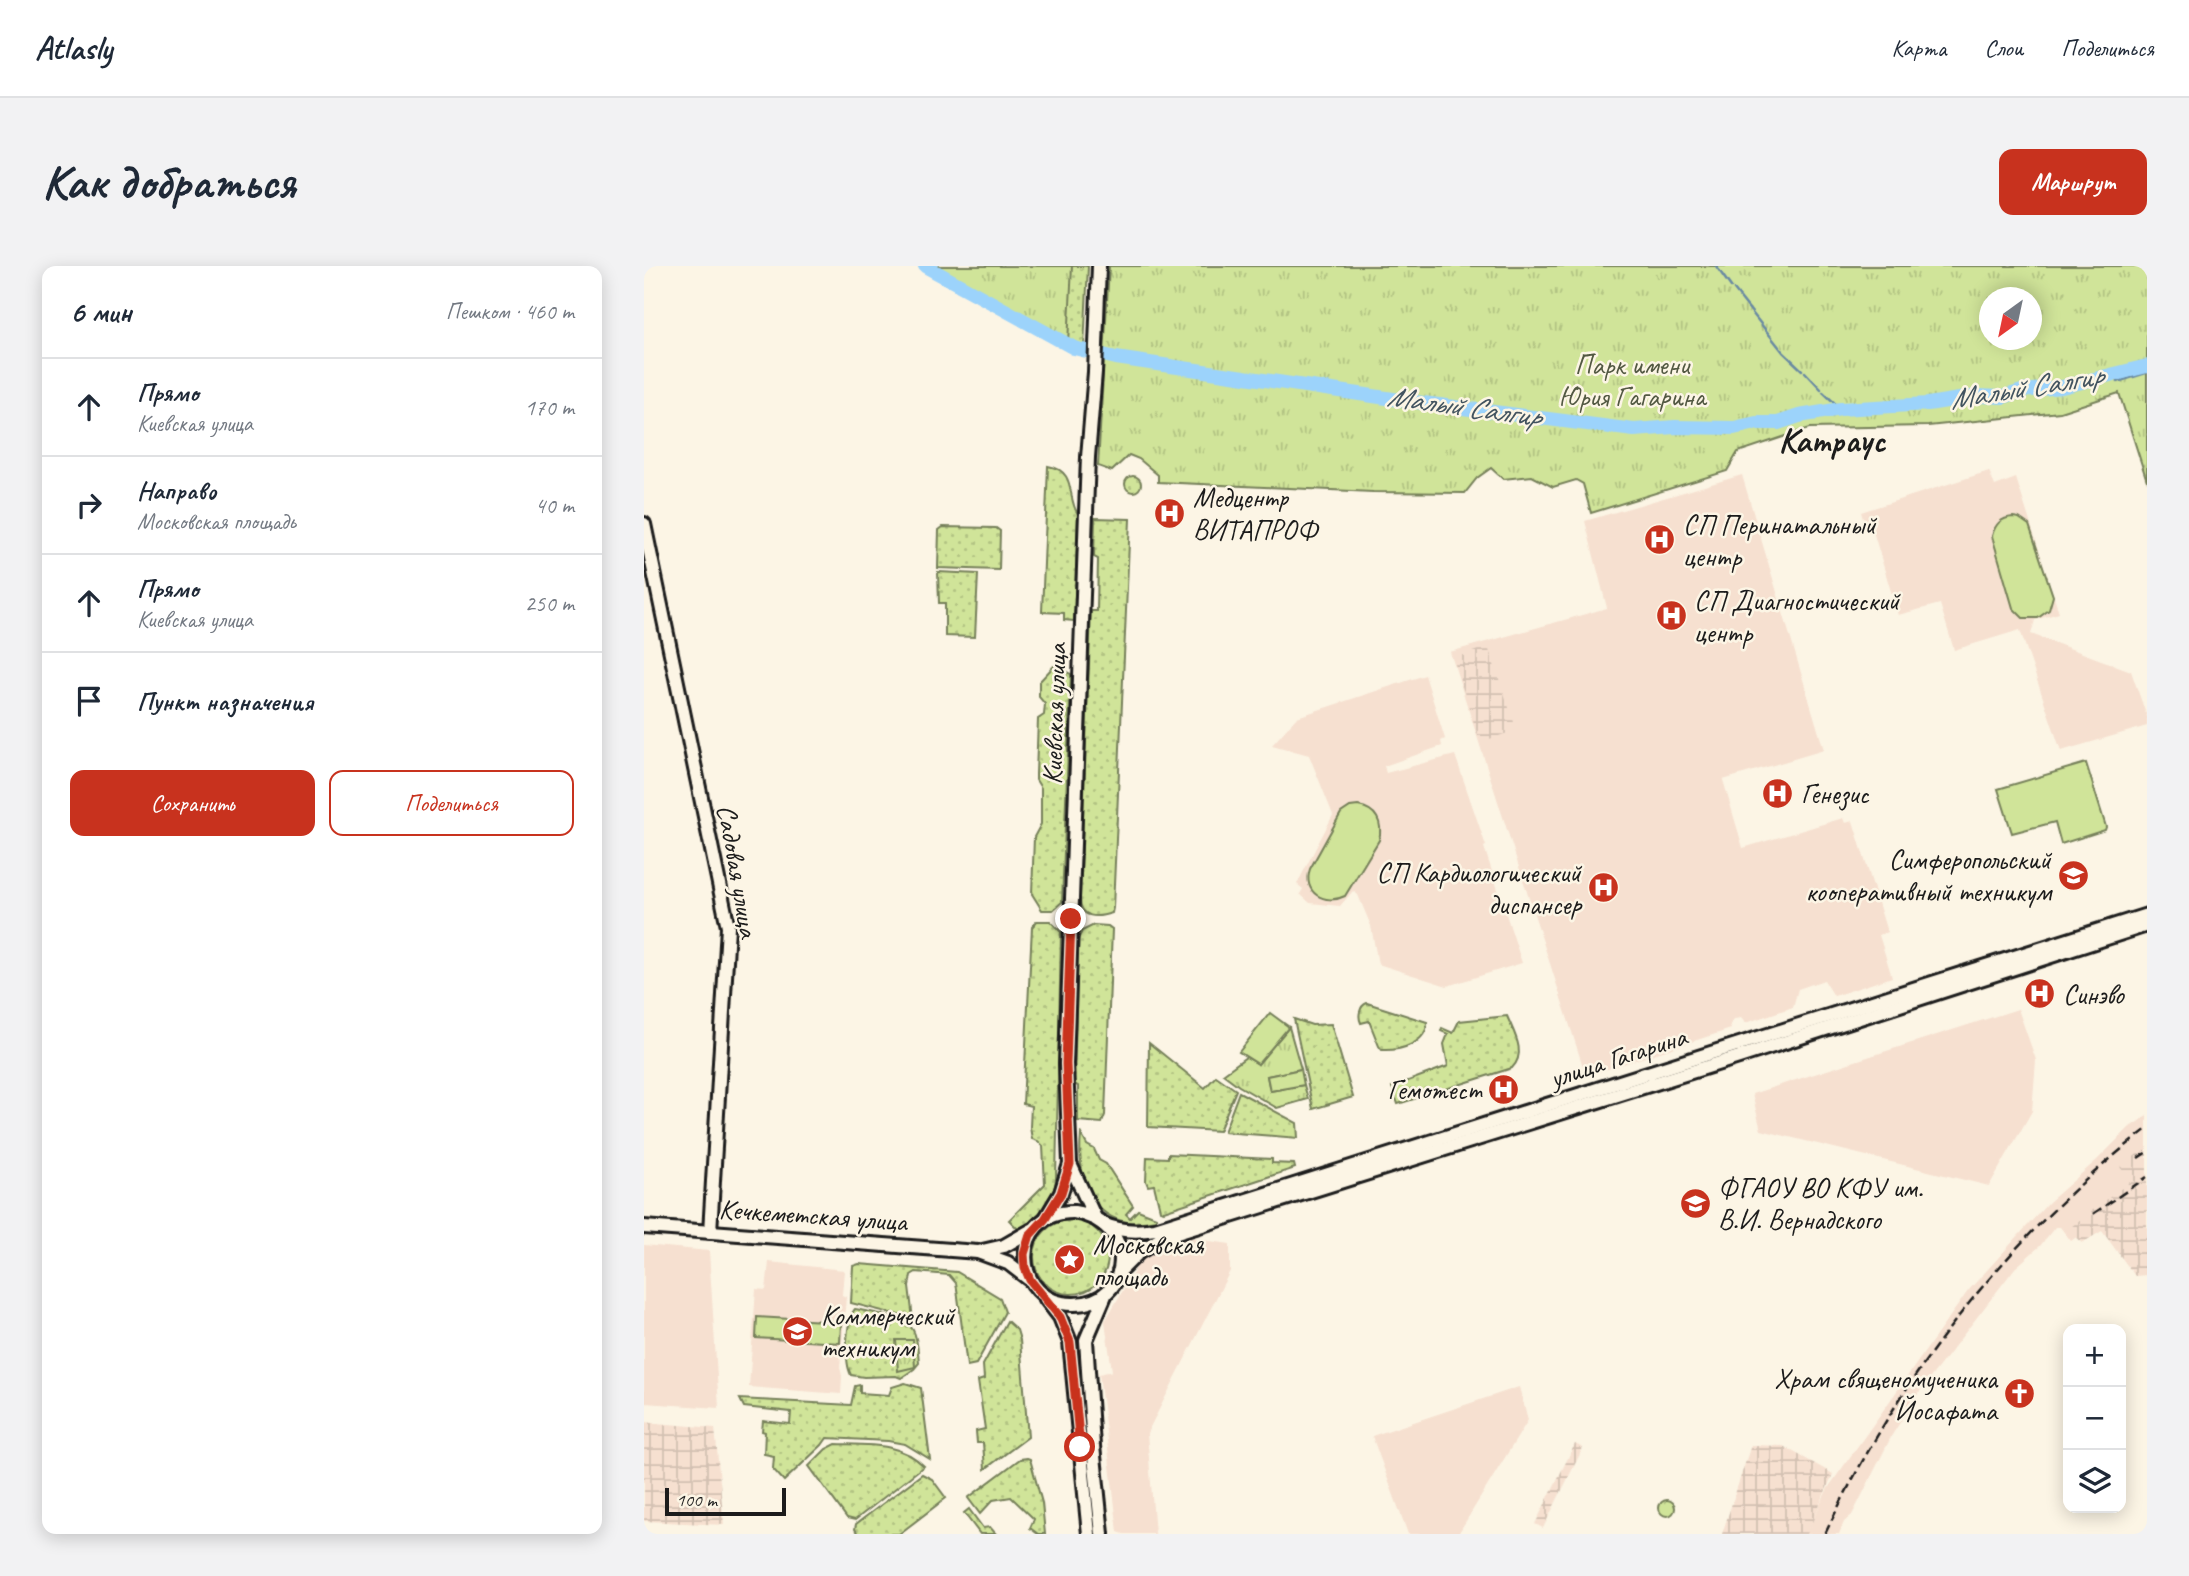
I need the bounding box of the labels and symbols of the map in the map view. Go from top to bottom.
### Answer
north arrow [1979,287,2042,350]
park label: Парк имени Юрия Гагарина [1559,347,1708,414]
water label: Малый Салгир [1947,356,2109,418]
water label: Малый Салгир [1385,376,1547,436]
district label: Катраус [1778,418,1886,463]
place label: Медцентр ВИТАПРОФ [1193,480,1320,547]
hospital icon: Медцентр ВИТАПРОФ [1153,496,1187,530]
place label: СП Перинатальный центр [1683,507,1877,574]
hospital icon: СП Перинатальный центр [1643,523,1677,557]
place label: СП Диагностический центр [1694,583,1901,650]
hospital icon: СП Диагностический центр [1654,599,1688,633]
street label: Киевская улица [1034,641,1074,785]
hospital icon: Генезис [1761,776,1795,810]
place label: Генезис [1801,776,1870,811]
street label: Садовая улица [709,802,767,942]
place label: Симферопольский кооперативный техникум [1805,842,2054,909]
place label: СП Кардиологический диспансер [1376,855,1583,922]
school or university icon: Симферопольский кооперативный техникум [2057,858,2091,892]
hospital icon: СП Кардиологический диспансер [1587,871,1621,905]
route end [1055,903,1086,934]
hospital icon: Синэво [2023,977,2057,1011]
place label: Синэво [2063,977,2126,1012]
street label: улица Гагарина [1543,1018,1692,1096]
place label: Гемотест [1388,1072,1483,1107]
hospital icon: Гемотест [1487,1072,1521,1106]
place label: ФГАОУ ВО КФУ им. В.И. Вернадского [1718,1170,1923,1237]
school or university icon: ФГАОУ ВО КФУ им. В.И. Вернадского [1678,1186,1712,1220]
street label: Кечкеметская улица [718,1191,910,1239]
place label: Московская площадь [1093,1227,1204,1294]
place icon: Московская площадь [1053,1243,1087,1277]
place label: Коммерческий техникум [821,1298,956,1365]
school or university icon: Коммерческий техникум [781,1314,815,1348]
place label: Храм священомученика Йосафата [1774,1361,1999,1428]
church icon: Храм священомученика Йосафата [2003,1377,2037,1411]
route start [1064,1431,1095,1462]
scale bar [665,1485,786,1517]

